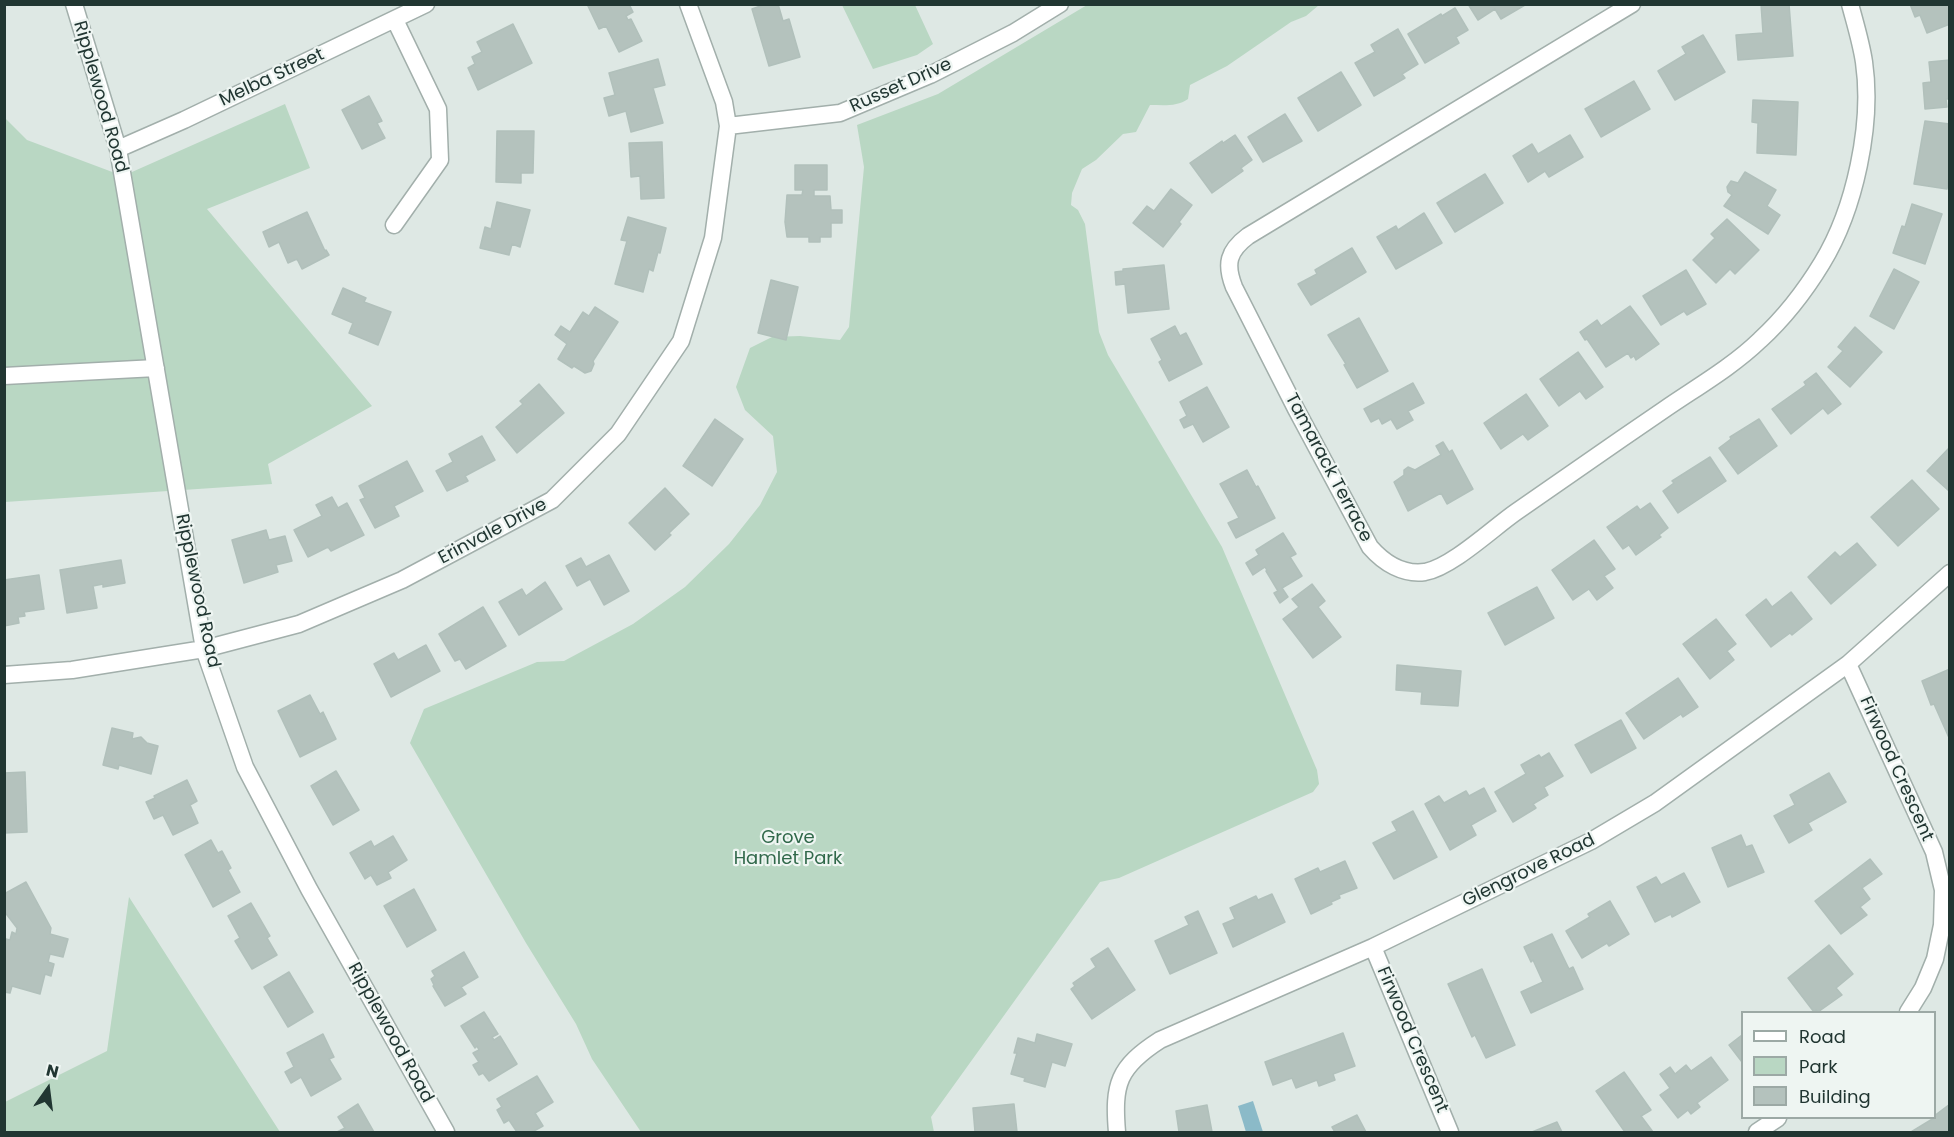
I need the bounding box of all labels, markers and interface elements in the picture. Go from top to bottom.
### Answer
street label: Ripplewood Road [68,19,132,175]
street label: Melba Street [216,44,328,112]
street label: Russet Drive [847,54,955,118]
street label: Tamarack Terrace [1280,390,1376,546]
street label: Erinvale Drive [435,494,551,570]
street label: Ripplewood Road [170,512,224,670]
street label: Firwood Crescent [1854,693,1938,845]
park label: Grove Hamlet Park [734,827,842,870]
street label: Glengrove Road [1459,830,1599,912]
street label: Ripplewood Road [343,959,437,1107]
street label: Firwood Crescent [1372,964,1452,1116]
legend [1741,1011,1936,1119]
text: Road [1799,1024,1846,1049]
text: Park [1799,1054,1838,1079]
text: N [44,1058,61,1084]
north arrow [18,1059,78,1119]
text: Building [1799,1084,1871,1109]

